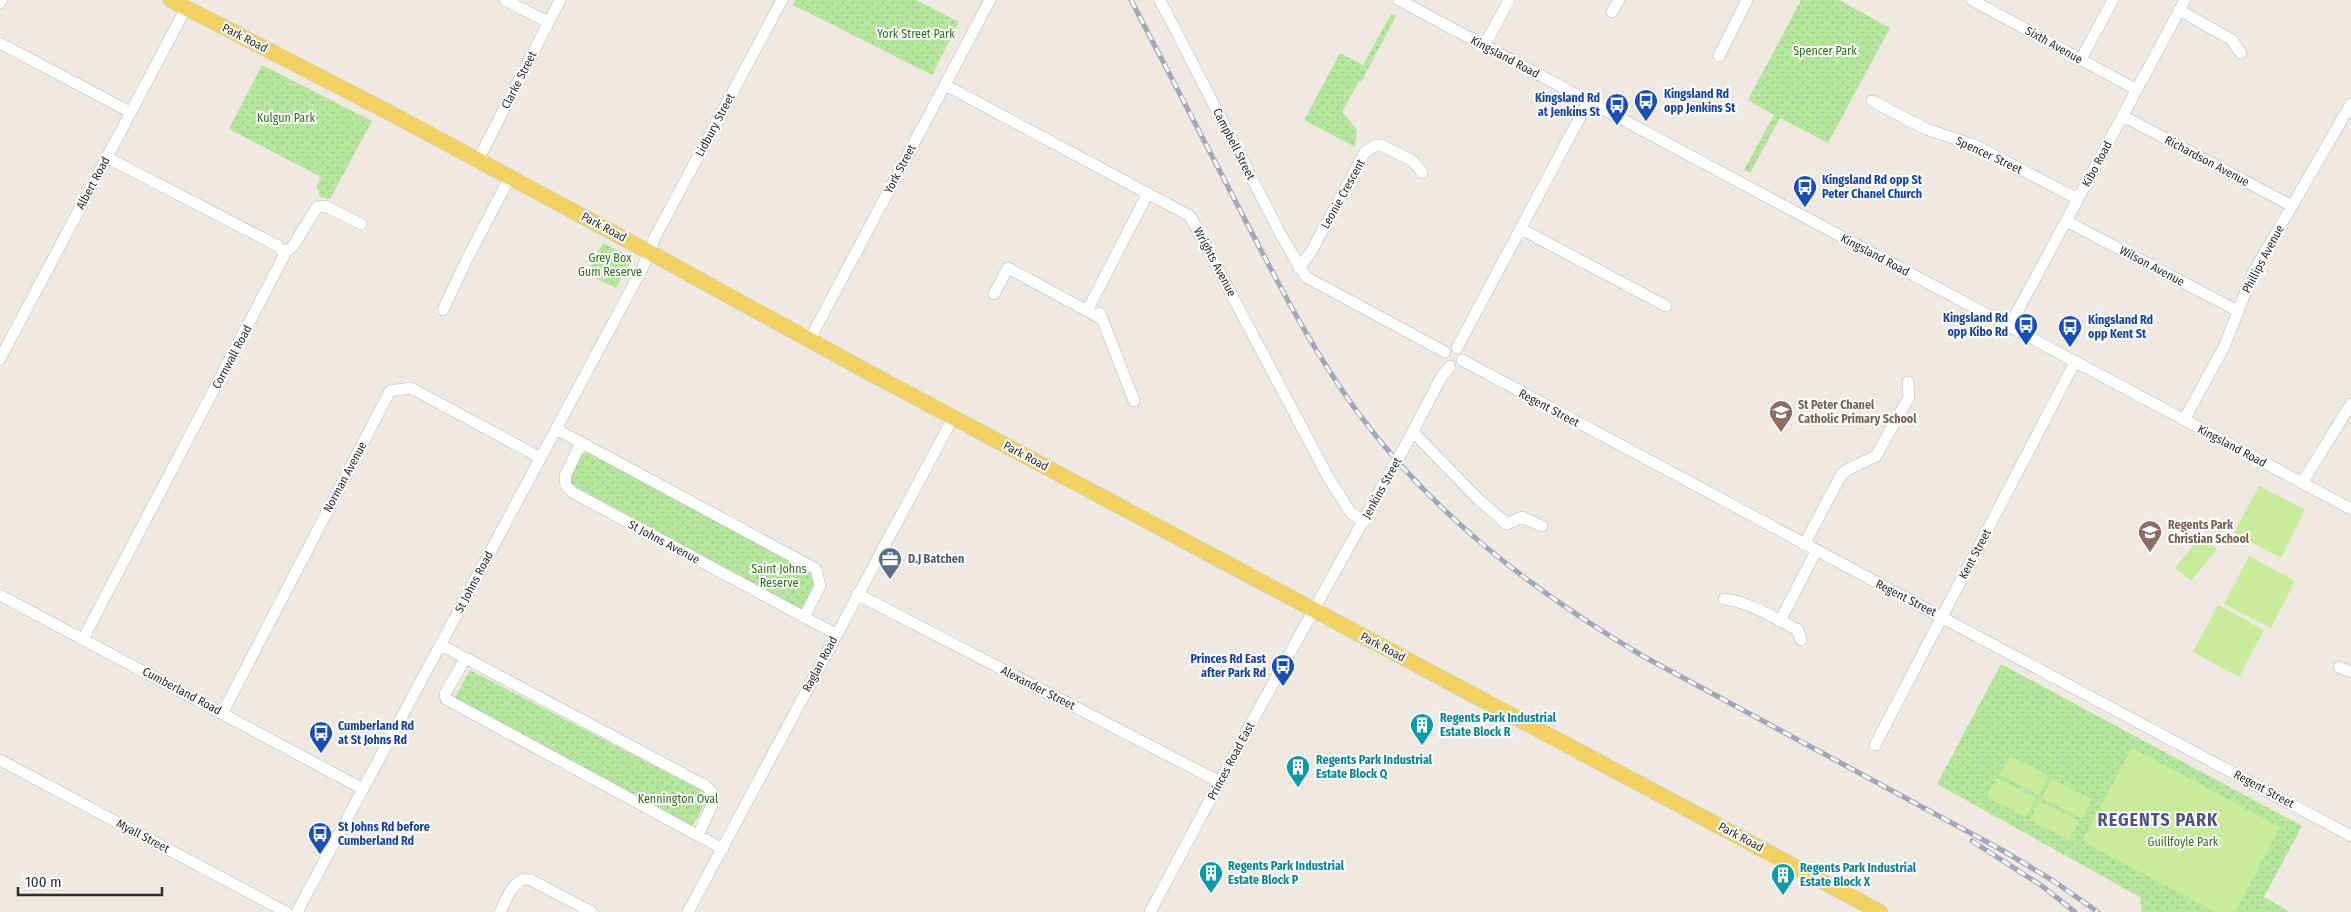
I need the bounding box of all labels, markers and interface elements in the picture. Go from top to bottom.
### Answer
street label: Park Road [220,21,270,55]
street label: Sixth Avenue [2023,24,2085,67]
park label: York Street Park [877,27,955,41]
street label: Kingsland Road [1468,33,1542,81]
park label: Spencer Park [1793,44,1857,58]
street label: Clarke Street [498,49,540,111]
place label: Kingsland Rd opp Jenkins St [1664,87,1736,115]
bus stop icon: Kingsland Rd opp Jenkins St [1633,88,1659,122]
street label: Lidbury Street [693,91,737,159]
place label: Kingsland Rd at Jenkins St [1535,91,1601,119]
bus stop icon: Kingsland Rd at Jenkins St [1604,92,1630,126]
street label: Campbell Street [1210,106,1258,182]
park label: Kulgun Park [257,111,315,125]
street label: Spencer Street [1953,133,2025,177]
street label: Richardson Avenue [2162,133,2252,189]
street label: Kibo Road [2079,139,2115,189]
street label: York Street [881,142,919,196]
street label: Albert Road [73,154,113,212]
street label: Leonie Crescent [1318,157,1368,231]
place label: Kingsland Rd opp St Peter Chanel Church [1822,173,1923,201]
bus stop icon: Kingsland Rd opp St Peter Chanel Church [1792,174,1818,208]
street label: Park Road [579,209,629,245]
street label: Phillips Avenue [2239,222,2287,295]
street label: Wrights Avenue [1191,225,1239,299]
street label: Kingsland Road [1838,231,1912,279]
street label: Wilson Avenue [2117,243,2187,289]
park label: Grey Box Gum Reserve [578,251,642,279]
place label: Kingsland Rd opp Kibo Rd [1943,311,2008,339]
bus stop icon: Kingsland Rd opp Kibo Rd [2013,312,2039,346]
place label: Kingsland Rd opp Kent St [2088,313,2153,341]
bus stop icon: Kingsland Rd opp Kent St [2057,314,2083,348]
street label: Cornwall Road [209,323,255,391]
street label: Regent Street [1516,386,1582,430]
place label: St Peter Chanel Catholic Primary School [1798,398,1917,426]
school or university icon: St Peter Chanel Catholic Primary School [1768,399,1794,433]
street label: Kingsland Road [2195,422,2269,470]
street label: Park Road [1001,438,1051,474]
street label: Norman Avenue [320,439,370,515]
street label: Jenkins Street [1359,455,1405,521]
street label: St Johns Avenue [626,517,702,567]
place label: Regents Park Christian School [2168,518,2250,546]
school or university icon: Regents Park Christian School [2137,519,2163,553]
street label: Kent Street [1956,527,1994,581]
office icon: D.J Batchen [877,546,903,580]
street label: St Johns Road [452,549,496,615]
place label: D.J Batchen [908,552,964,566]
park label: Saint Johns Reserve [751,562,807,590]
street label: Regent Street [1873,577,1939,619]
street label: Park Road [1358,629,1408,665]
street label: Raglan Road [800,634,840,694]
place label: Princes Rd East after Park Rd [1191,652,1267,680]
bus stop icon: Princes Rd East after Park Rd [1270,653,1296,687]
street label: Alexander Street [999,663,1078,713]
street label: Cumberland Road [140,664,224,718]
place label: Regents Park Industrial Estate Block R [1440,711,1557,739]
building icon: Regents Park Industrial Estate Block R [1409,712,1435,746]
place label: Cumberland Rd at St Johns Rd [338,719,414,747]
bus stop icon: Cumberland Rd at St Johns Rd [308,720,334,754]
street label: Princes Road East [1205,720,1257,802]
place label: Regents Park Industrial Estate Block Q [1316,753,1433,781]
building icon: Regents Park Industrial Estate Block Q [1285,754,1311,788]
street label: Regent Street [2231,767,2297,811]
park label: Kennington Oval [638,792,718,806]
district label: REGENTS PARK [2098,809,2218,831]
street label: Myall Street [114,816,172,856]
street label: Park Road [1716,819,1766,855]
place label: St Johns Rd before Cumberland Rd [338,820,430,848]
bus stop icon: St Johns Rd before Cumberland Rd [307,821,333,855]
park label: Guillfoyle Park [2148,835,2219,849]
place label: Regents Park Industrial Estate Block P [1228,859,1345,887]
building icon: Regents Park Industrial Estate Block P [1198,860,1224,894]
place label: Regents Park Industrial Estate Block X [1800,861,1917,889]
building icon: Regents Park Industrial Estate Block X [1770,862,1796,896]
scale bar [18,864,161,896]
text: 100 m [25,873,62,891]

